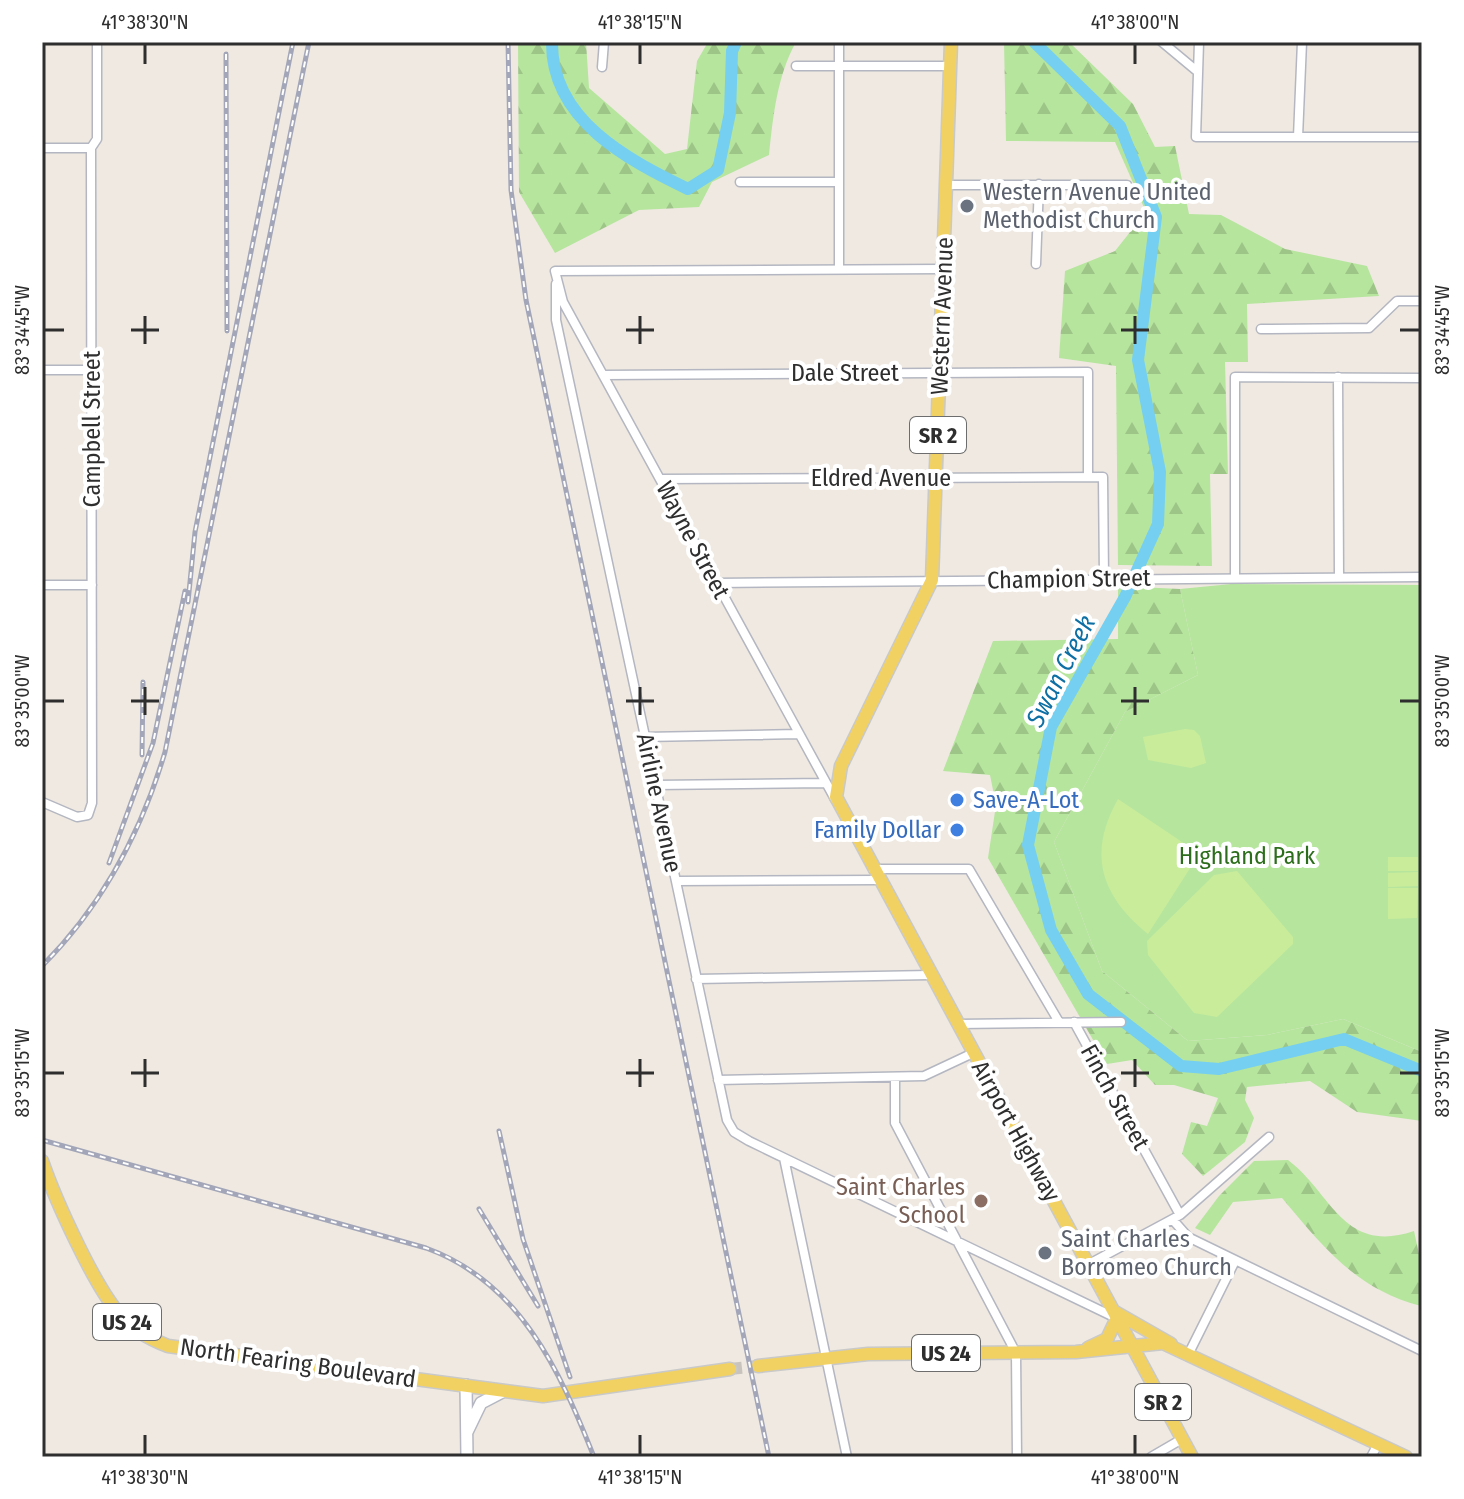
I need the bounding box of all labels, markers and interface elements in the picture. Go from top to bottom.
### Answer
text: 41°38'30"N [101,10,189,34]
text: 41°38'15"N [598,10,682,34]
text: 41°38'00"N [1091,10,1179,34]
place label: Western Avenue United Methodist Church [983,178,1212,234]
marker: Western Avenue United Methodist Church [958,197,976,215]
street label: Western Avenue [925,237,959,395]
text: 83°34'45"W [10,285,34,375]
text: 83°34'45"W [1430,285,1454,375]
street label: Campbell Street [78,350,106,507]
street label: Dale Street [791,359,899,387]
road number: SR 2 [910,417,966,453]
street label: Eldred Avenue [811,464,951,492]
street label: Wayne Street [650,477,736,603]
street label: Champion Street [987,564,1151,594]
water label: Swan Creek [1019,610,1102,733]
text: 83°35'00"W [10,654,34,748]
text: 83°35'00"W [1430,654,1454,748]
street label: Airline Avenue [631,731,687,875]
place label: Save-A-Lot [973,786,1079,814]
marker: Save-A-Lot [948,791,966,809]
place label: Family Dollar [814,816,942,844]
marker: Family Dollar [948,821,966,839]
park label: Highland Park [1179,842,1316,870]
text: 83°35'15"W [10,1029,34,1117]
text: 83°35'15"W [1430,1029,1454,1117]
street label: Finch Street [1075,1039,1155,1155]
street label: Airport Highway [966,1056,1066,1206]
place label: Saint Charles School [836,1173,965,1229]
marker: Saint Charles School [972,1192,990,1210]
place label: Saint Charles Borromeo Church [1061,1225,1232,1281]
marker: Saint Charles Borromeo Church [1036,1244,1054,1262]
road number: US 24 [93,1304,161,1340]
street label: North Fearing Boulevard [178,1333,418,1393]
road number: US 24 [912,1335,980,1371]
road number: SR 2 [1135,1384,1191,1420]
text: 41°38'30"N [101,1465,189,1489]
text: 41°38'15"N [598,1465,682,1489]
text: 41°38'00"N [1091,1465,1179,1489]

